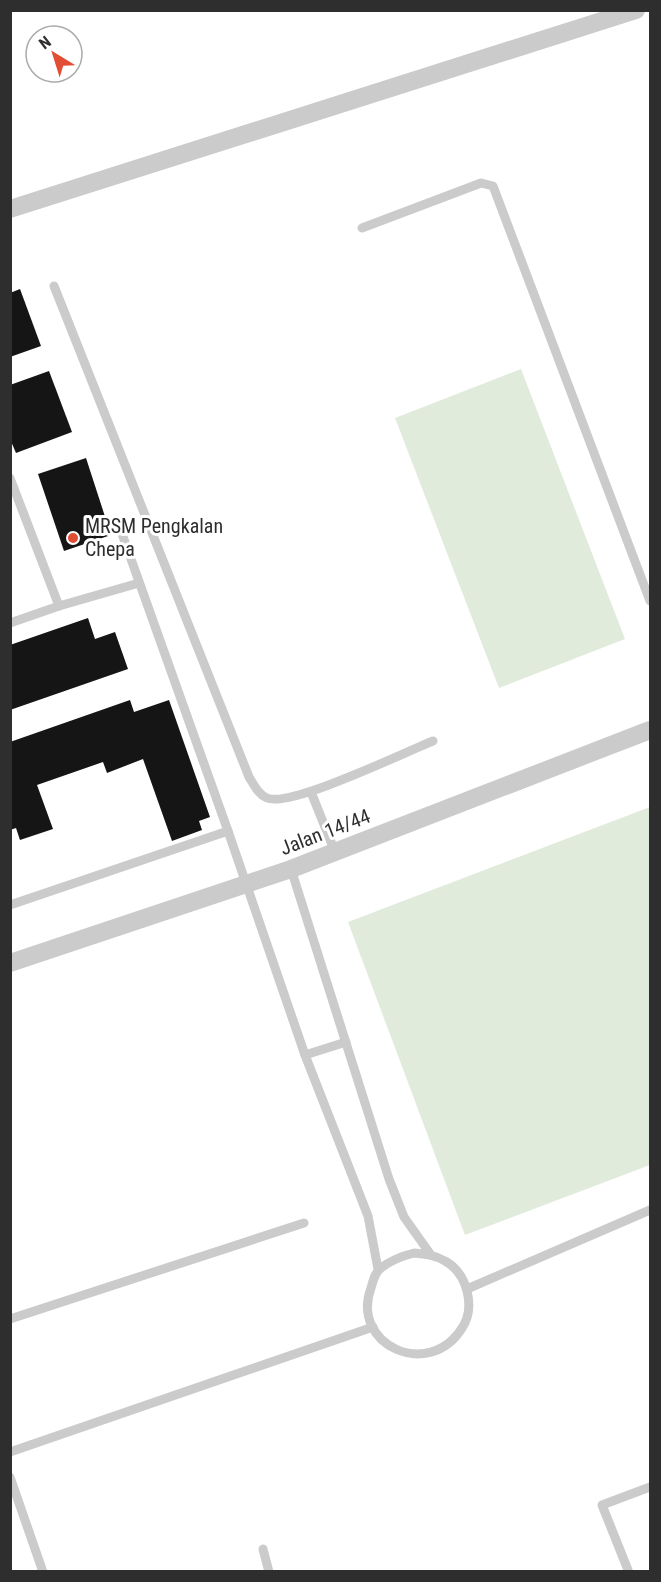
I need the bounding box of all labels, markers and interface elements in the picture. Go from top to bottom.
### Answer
north arrow [24,24,84,84]
text: N [35,32,55,53]
place label: MRSM Pengkalan Chepa [85,514,223,561]
marker: MRSM Pengkalan Chepa [66,531,80,545]
street label: Jalan 14/44 [277,804,374,860]

